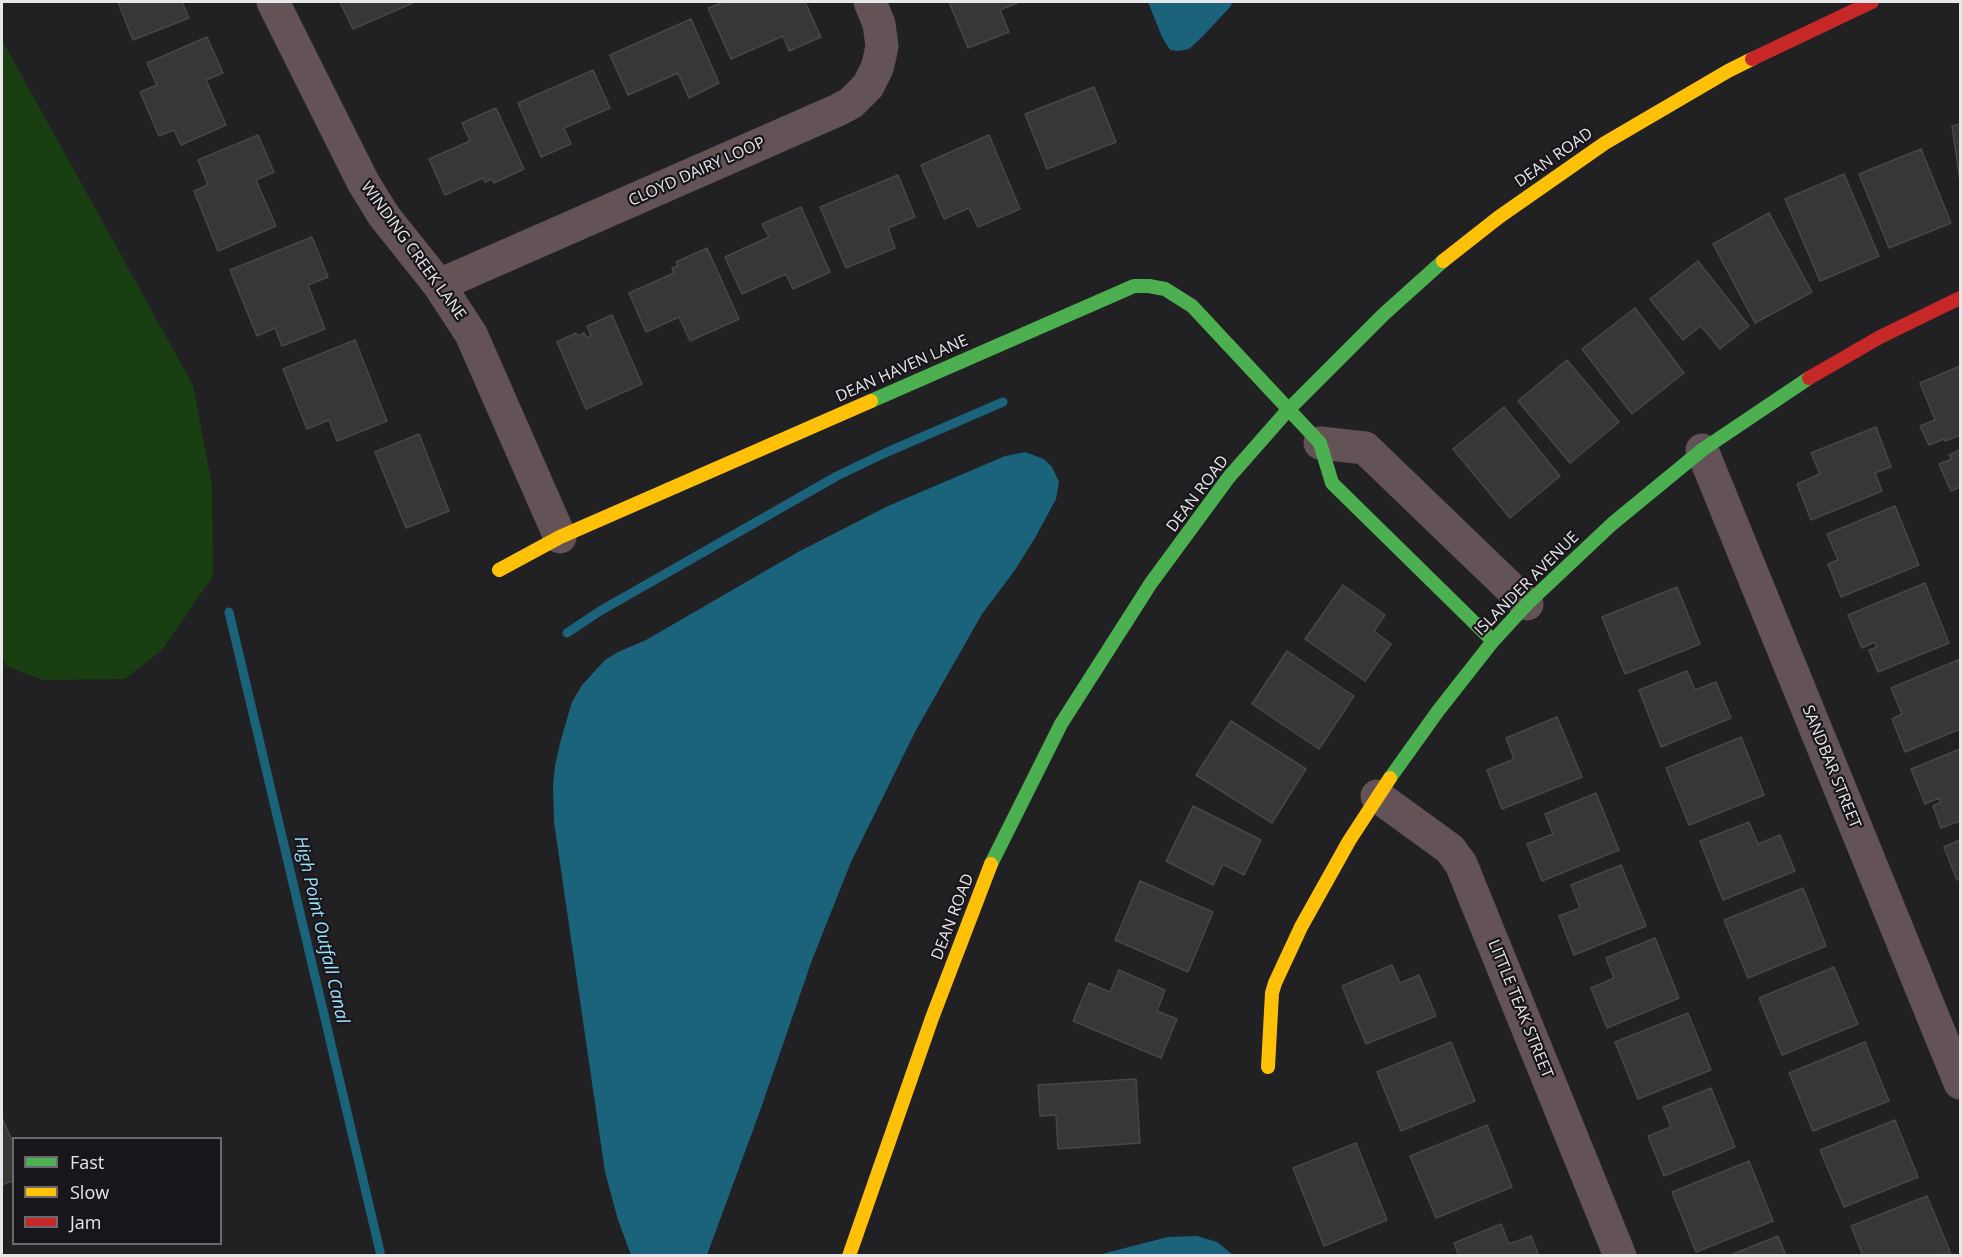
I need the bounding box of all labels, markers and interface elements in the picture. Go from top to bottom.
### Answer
street label: DEAN ROAD [1511,124,1597,192]
street label: CLOYD DAIRY LOOP [626,133,768,211]
street label: WINDING CREEK LANE [356,178,470,324]
street label: DEAN HAVEN LANE [833,331,971,407]
street label: DEAN ROAD [1163,452,1233,536]
street label: ISLANDER AVENUE [1471,528,1583,640]
street label: SANDBAR STREET [1798,703,1864,831]
water label: High Point Outfall Canal [289,834,353,1026]
street label: DEAN ROAD [928,871,978,963]
street label: LITTLE TEAK STREET [1483,937,1557,1081]
legend [12,1137,222,1245]
text: Fast [70,1150,104,1174]
text: Slow [70,1180,109,1204]
text: Jam [70,1210,102,1234]

